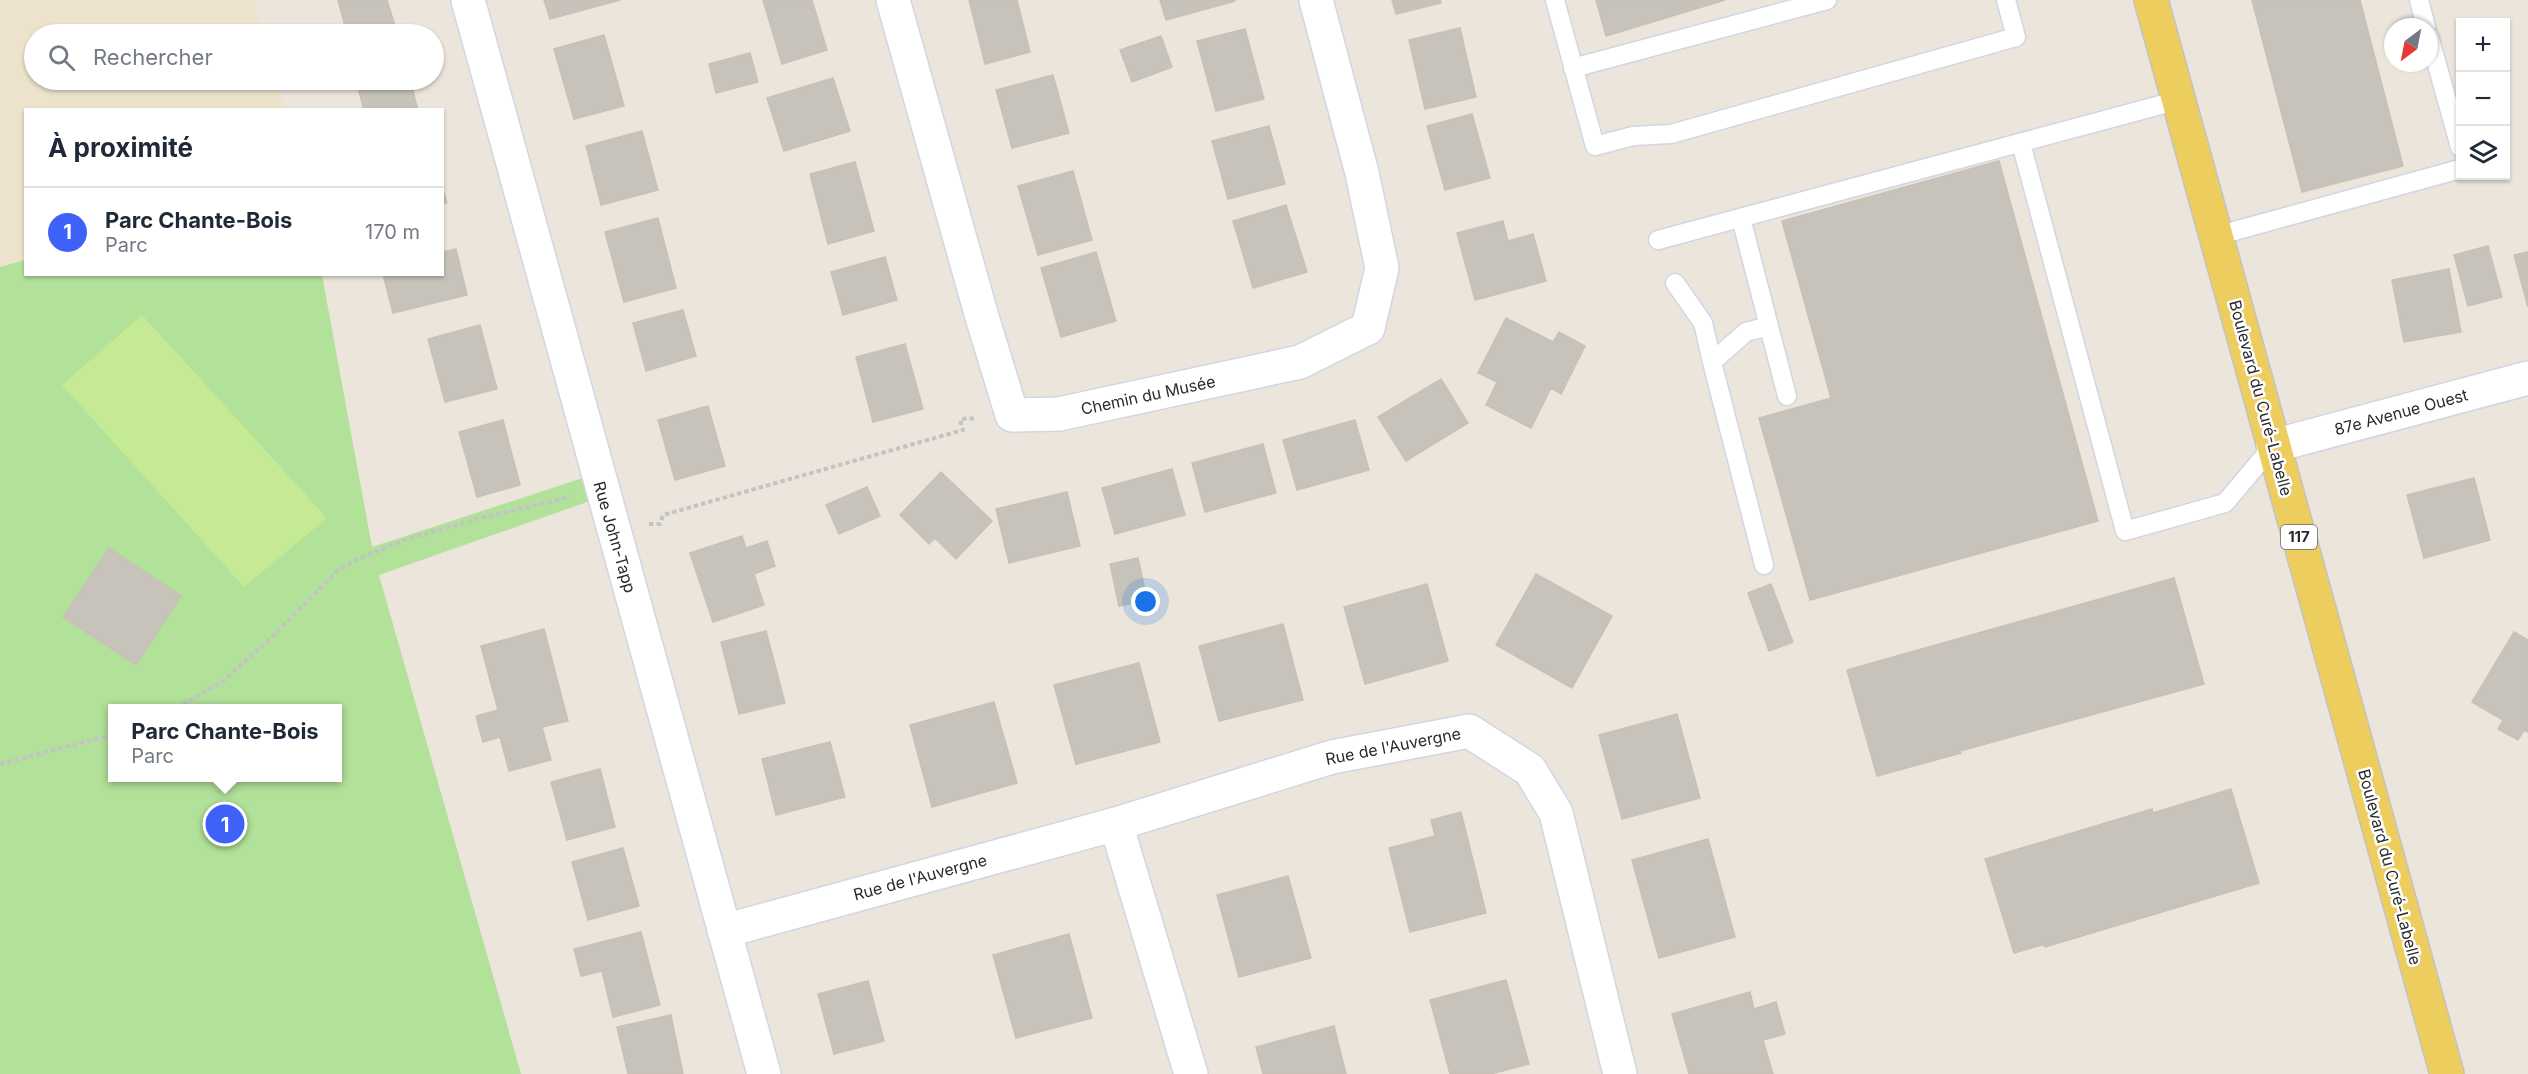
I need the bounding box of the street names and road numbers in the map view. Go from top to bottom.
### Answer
street label: Boulevard du Curé-Labelle [2225,298,2297,498]
street label: Chemin du Musée [1079,371,1217,419]
street label: 87e Avenue Ouest [2332,385,2470,439]
street label: Rue John-Tapp [590,479,640,595]
road number: 117 [2281,525,2317,549]
street label: Rue de l'Auvergne [1324,723,1462,769]
street label: Boulevard du Curé-Labelle [2354,767,2426,967]
street label: Rue de l'Auvergne [851,850,989,904]

